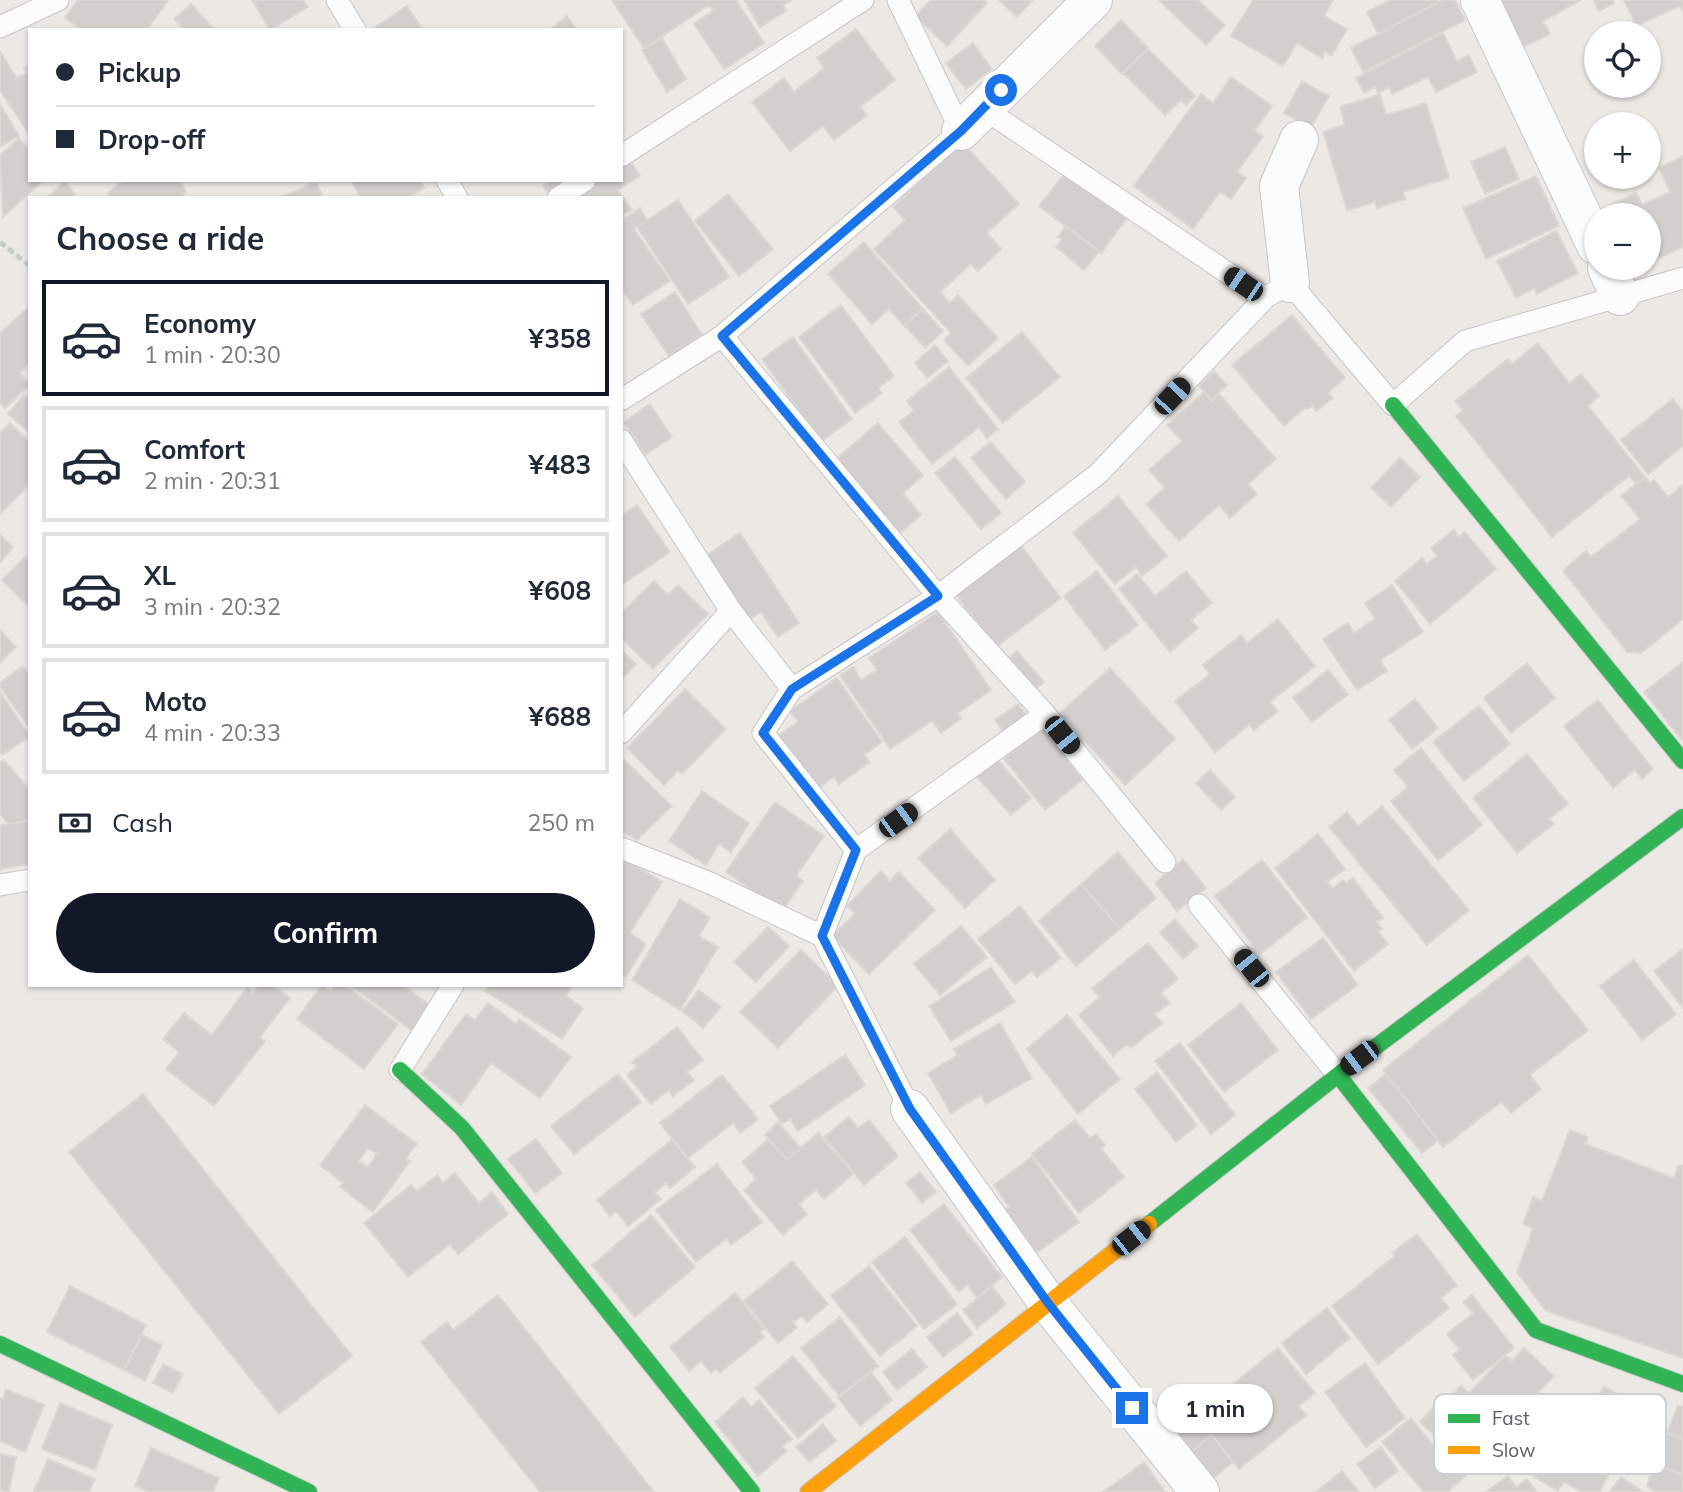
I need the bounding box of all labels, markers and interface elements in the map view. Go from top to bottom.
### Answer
map controls [1584,21,1661,280]
button: locate [1584,21,1661,98]
text: Pickup [98,56,181,89]
route start [985,74,1017,106]
button: + [1584,112,1661,189]
text: Drop-off [98,123,205,156]
button: − [1584,203,1661,280]
text: Choose a ride [56,218,264,258]
car [1220,264,1267,304]
icon: car [60,307,123,370]
text: Economy [144,307,256,340]
text: ¥358 [529,322,591,355]
text: 1 min · 20:30 [144,340,281,369]
car [1150,373,1195,419]
icon: car [60,433,123,496]
text: Comfort [144,433,245,466]
text: ¥483 [529,448,591,481]
text: 2 min · 20:31 [144,466,281,495]
icon: car [60,559,123,622]
text: XL [144,559,176,592]
text: ¥608 [529,574,591,607]
text: 3 min · 20:32 [144,592,281,621]
icon: car [60,685,123,748]
text: Moto [144,685,207,718]
text: ¥688 [529,700,591,733]
car [1041,712,1084,758]
text: 4 min · 20:33 [144,718,281,747]
car [875,799,922,841]
icon: cash [56,804,94,842]
text: Cash [112,806,173,839]
text: 250 m [527,808,595,837]
button: Confirm [56,893,595,973]
car [1230,945,1273,991]
car [1336,1037,1383,1079]
car [1108,1217,1155,1259]
callout: 1 min [1156,1384,1272,1432]
route end [1116,1392,1148,1424]
text: 1 min [1185,1394,1245,1423]
legend [1434,1394,1666,1474]
text: Fast [1492,1406,1530,1430]
text: Slow [1492,1438,1536,1462]

